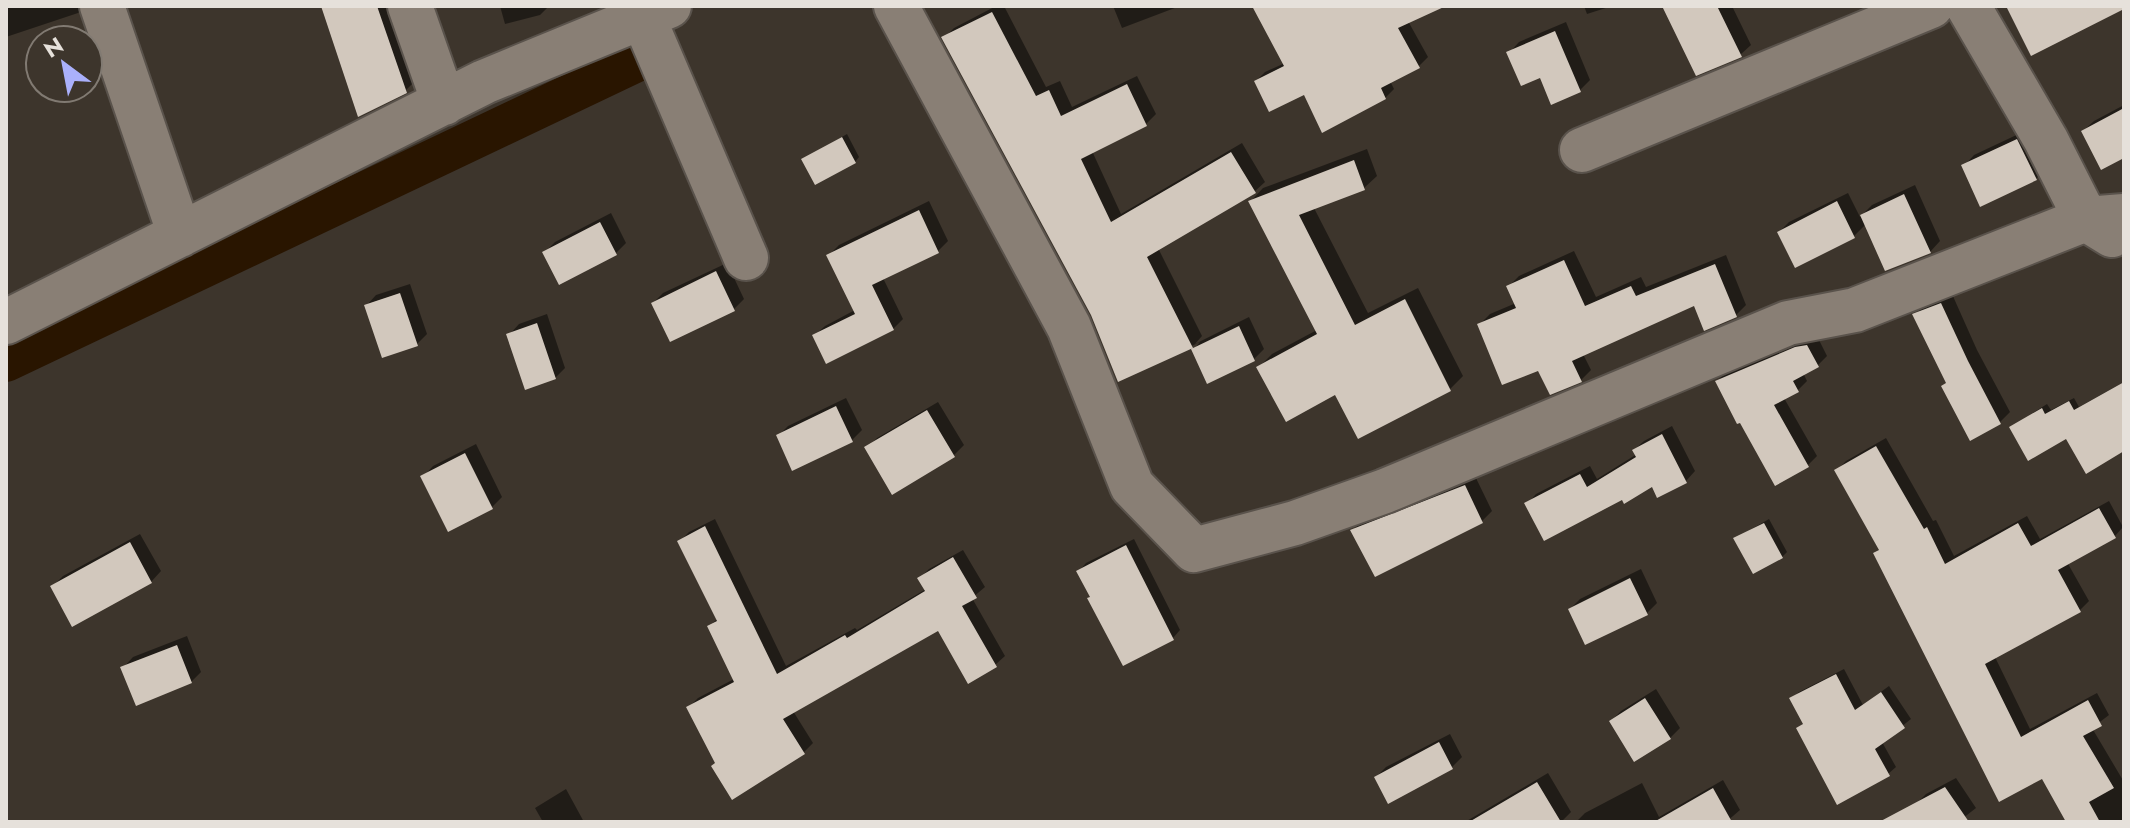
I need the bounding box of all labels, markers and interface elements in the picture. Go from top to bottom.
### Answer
north arrow [24,24,104,104]
text: N [38,29,69,65]

